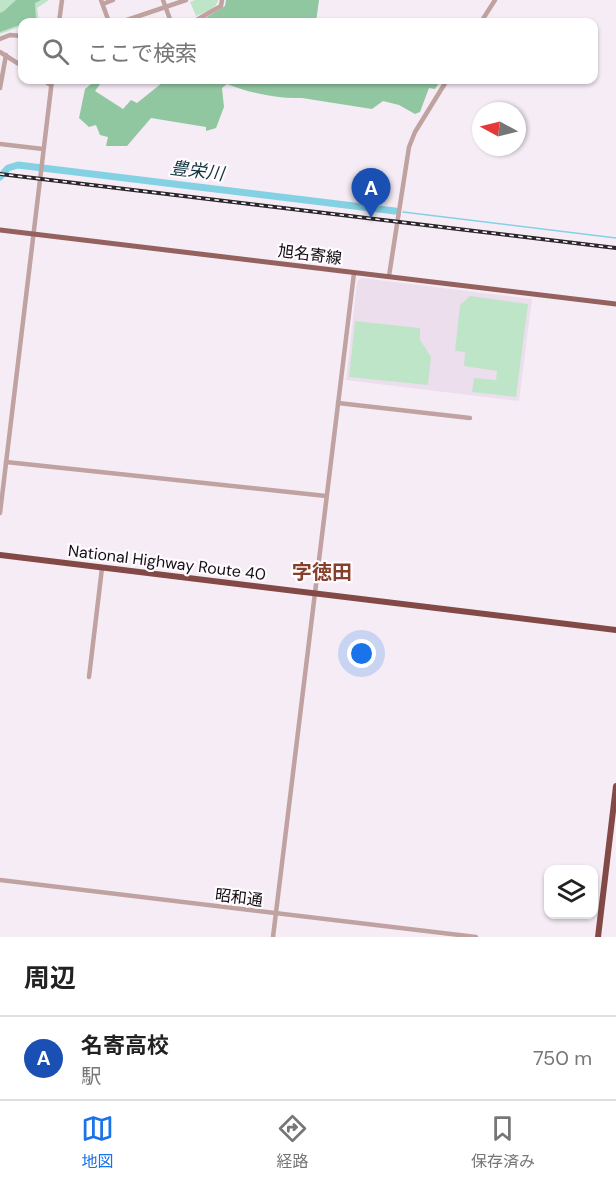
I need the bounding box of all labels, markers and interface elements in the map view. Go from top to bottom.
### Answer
search box [18,18,598,84]
icon: search [39,35,72,68]
text: ここで検索 [87,39,197,68]
north arrow [472,102,526,156]
water label: 豊栄川 [169,156,227,186]
pin: A [352,168,391,218]
street label: 旭名寄線 [277,240,343,269]
street label: National Highway Route 40 [67,540,267,585]
district label: 字徳田 [292,559,352,585]
your location [347,639,376,668]
map controls [544,865,598,919]
button: layers [544,865,598,919]
street label: 昭和通 [214,884,264,911]
text: 周辺 [24,961,76,995]
text: 名寄高校 [81,1031,169,1060]
text: A [36,1045,51,1071]
text: 750 m [533,1045,592,1071]
text: 駅 [81,1063,101,1089]
tab: 地図 [81,1112,114,1172]
tab: 経路 [276,1112,309,1172]
tab: 保存済み [471,1112,535,1172]

